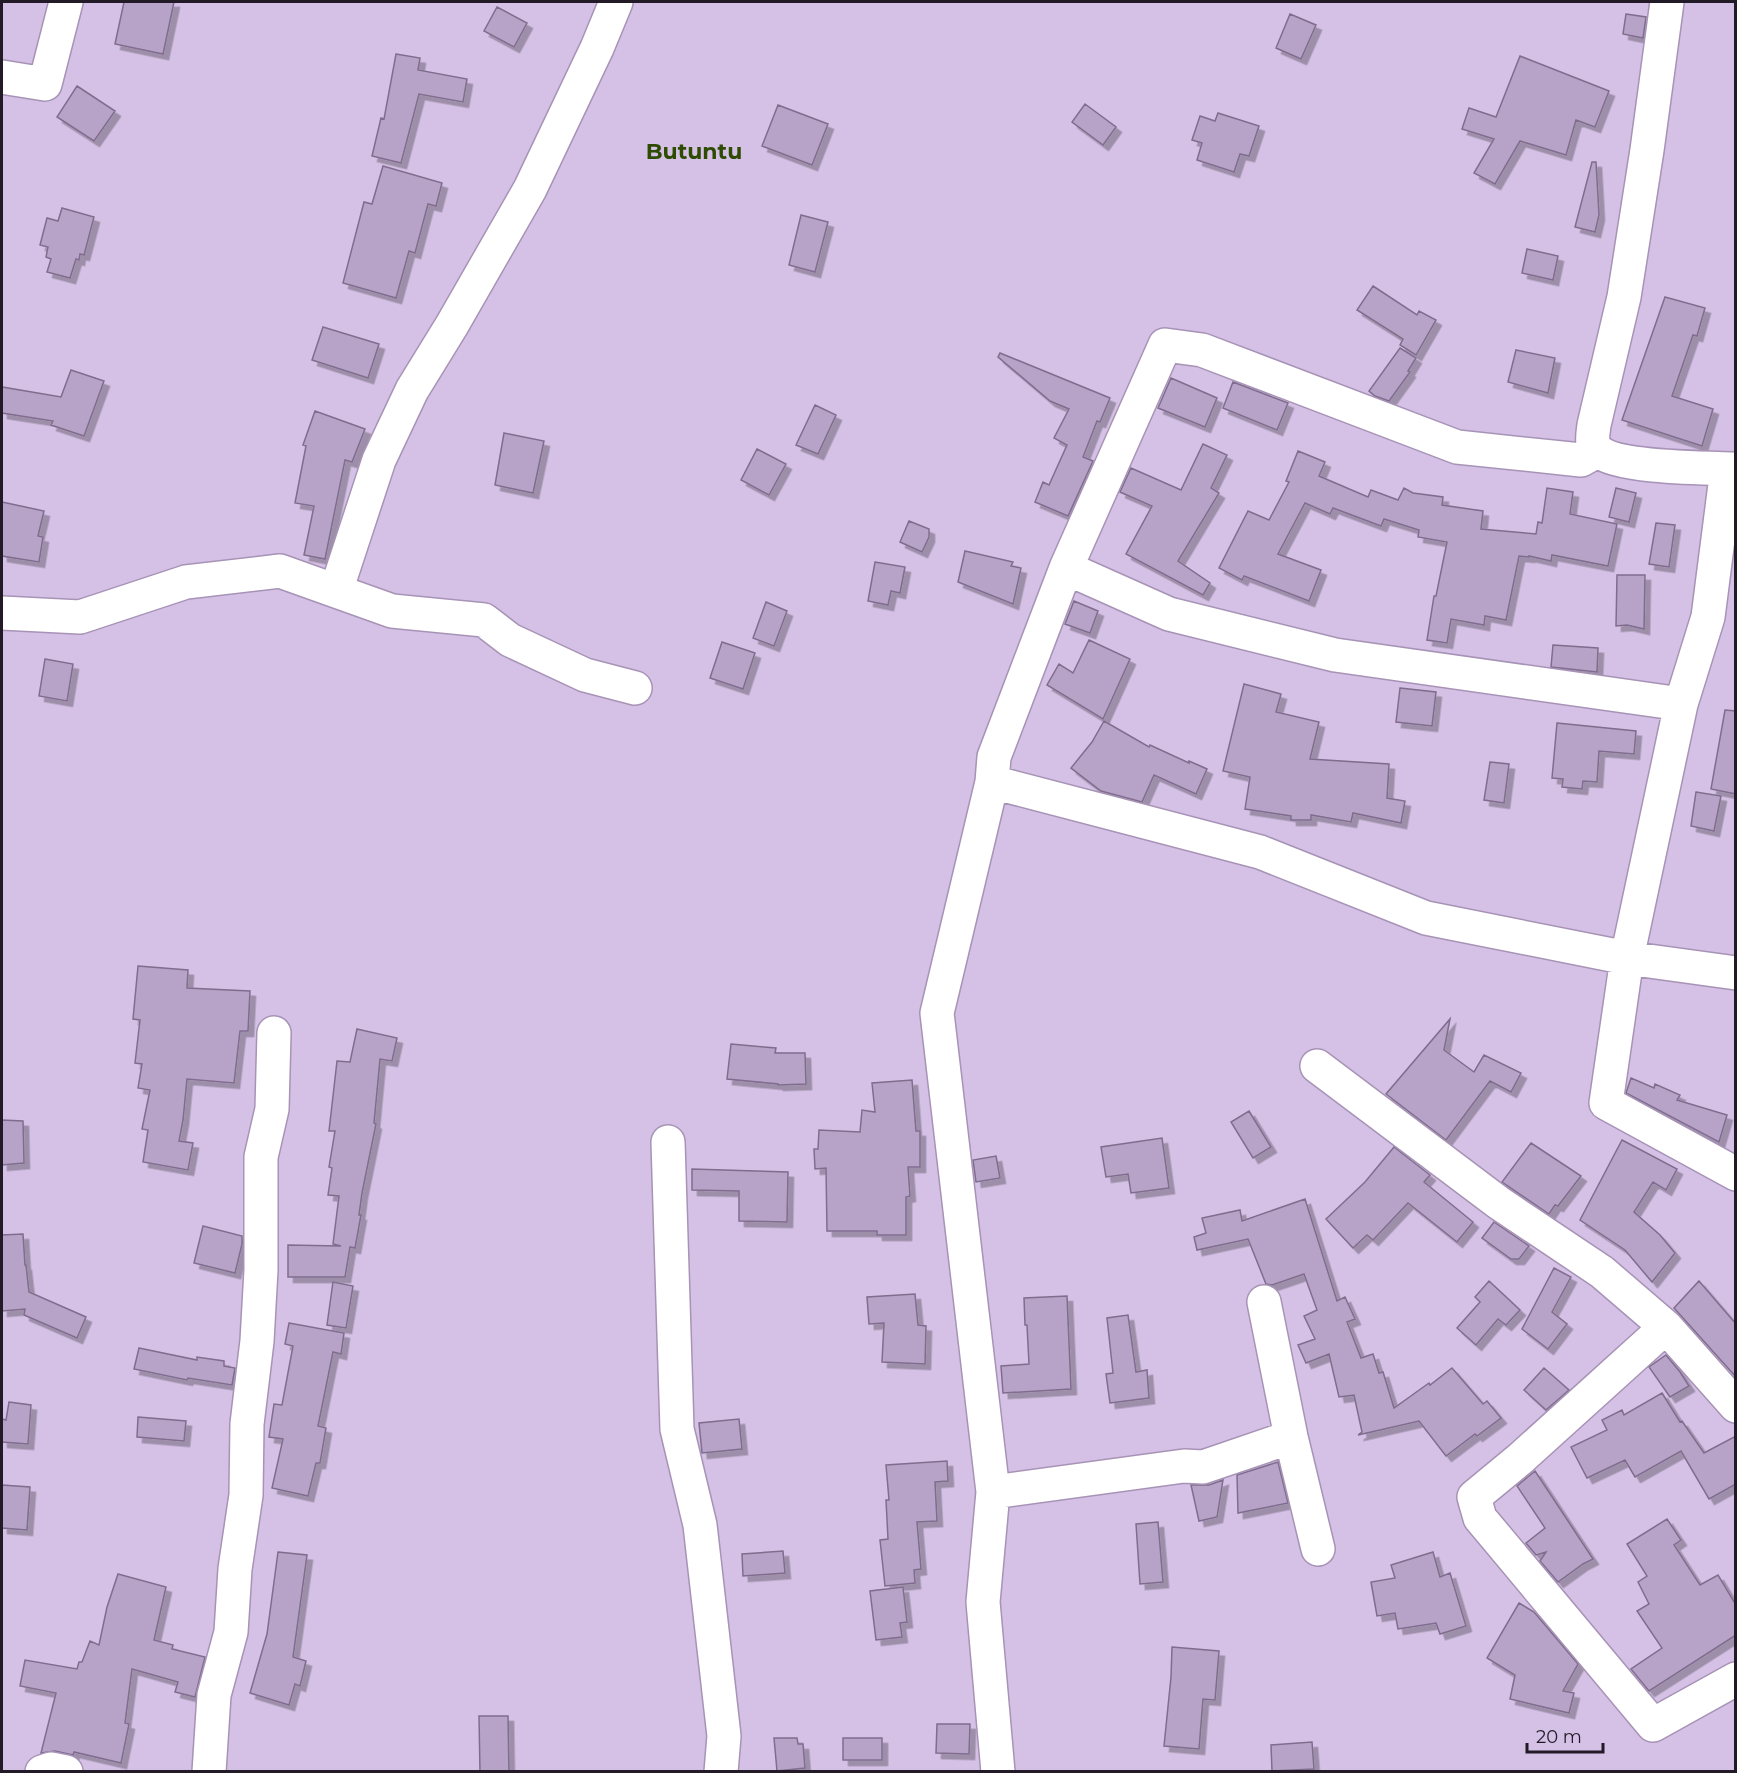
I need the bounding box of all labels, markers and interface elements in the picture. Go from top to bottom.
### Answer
district label: Butuntu [646,138,742,165]
scale bar [1527,1716,1604,1754]
text: 20 m [1536,1726,1582,1748]

